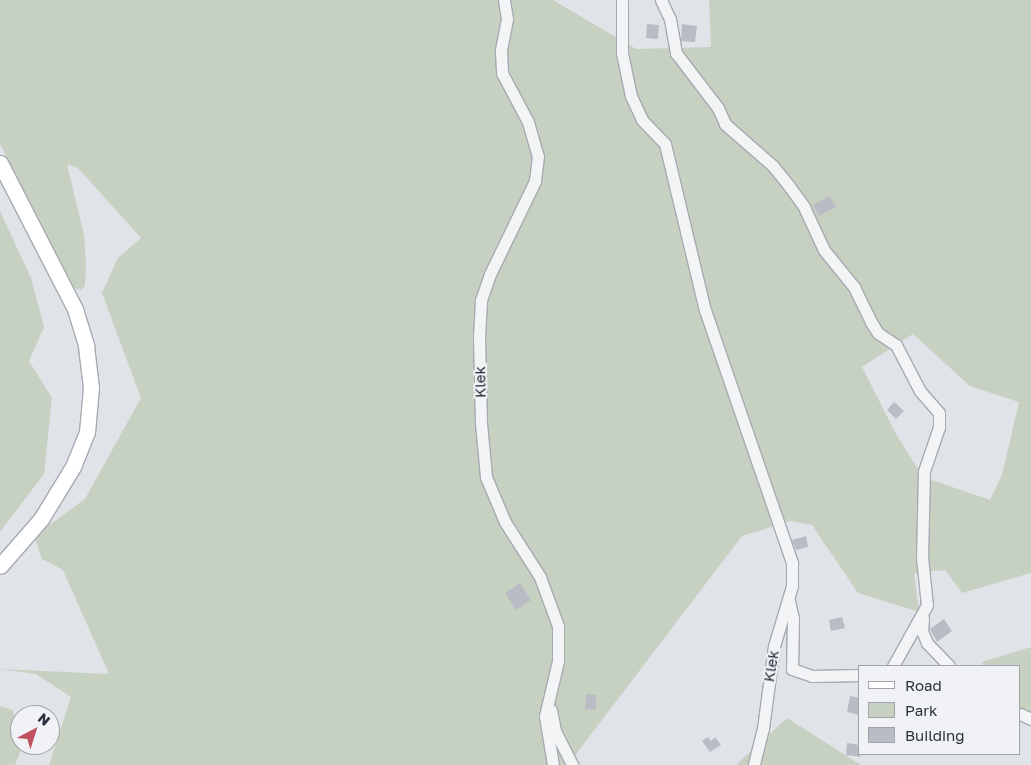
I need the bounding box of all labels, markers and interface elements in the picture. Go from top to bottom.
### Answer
street label: Klek [471,366,489,398]
street label: Klek [760,649,782,683]
legend [858,665,1021,755]
text: Road [905,676,942,694]
text: Park [905,701,937,719]
north arrow [10,705,60,755]
text: N [35,709,54,729]
text: Building [905,726,965,744]

